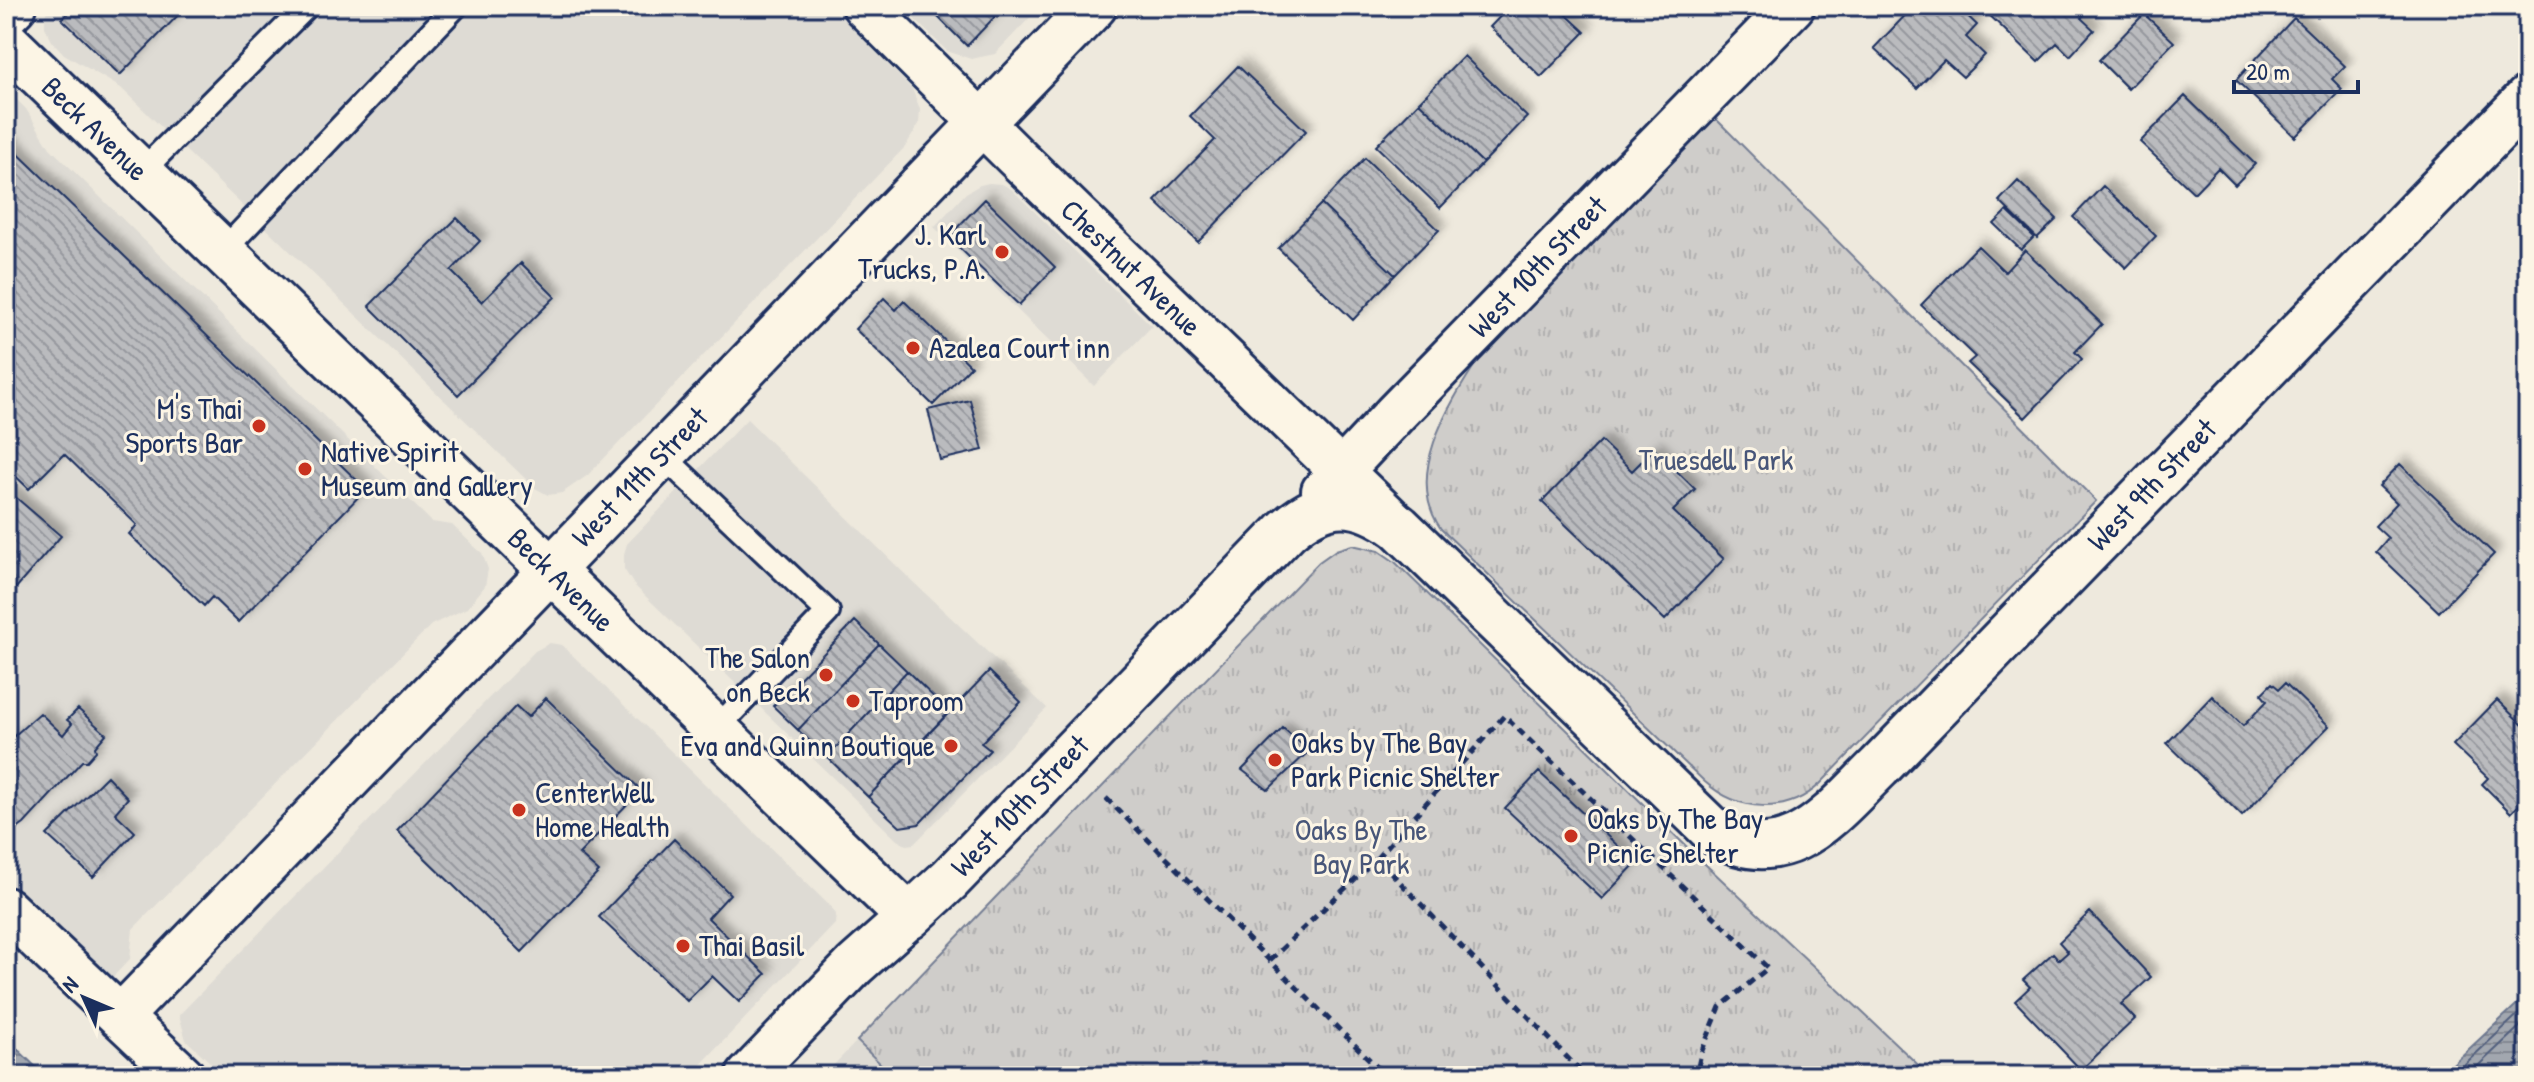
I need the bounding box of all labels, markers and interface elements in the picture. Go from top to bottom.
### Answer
scale bar [2234,44,2358,94]
text: 20 m [2246,55,2290,87]
street label: Beck Avenue [34,67,158,189]
street label: West 10th Street [1459,186,1616,346]
street label: Chestnut Avenue [1052,190,1211,345]
place label: J. Karl Trucks, P.A. [858,214,986,288]
marker: J. Karl Trucks, P.A. [993,243,1011,261]
place label: Azalea Court inn [929,327,1110,367]
marker: Azalea Court inn [904,339,922,357]
place label: M's Thai Sports Bar [125,388,243,462]
street label: West 11th Street [562,397,717,555]
street label: West 9th Street [2078,409,2225,559]
marker: M's Thai Sports Bar [250,417,268,435]
place label: Native Spirit Museum and Gallery [321,431,533,505]
park label: Truesdell Park [1639,439,1793,479]
marker: Native Spirit Museum and Gallery [296,460,314,478]
street label: Beck Avenue [500,518,624,640]
place label: The Salon on Beck [705,637,810,711]
marker: The Salon on Beck [817,666,835,684]
place label: Taproom [869,680,964,720]
marker: Taproom [844,692,862,710]
place label: Oaks by The Bay Park Picnic Shelter [1291,722,1500,796]
place label: Eva and Quinn Boutique [681,725,935,765]
street label: West 10th Street [941,725,1098,885]
marker: Eva and Quinn Boutique [942,737,960,755]
marker: Oaks by The Bay Park Picnic Shelter [1266,751,1284,769]
place label: CenterWell Home Health [535,772,669,846]
place label: Oaks by The Bay Picnic Shelter [1587,798,1763,872]
marker: CenterWell Home Health [510,801,528,819]
park label: Oaks By The Bay Park [1295,809,1427,883]
marker: Oaks by The Bay Picnic Shelter [1562,827,1580,845]
place label: Thai Basil [699,925,804,965]
marker: Thai Basil [674,937,692,955]
north arrow [44,958,124,1038]
text: N [55,969,85,999]

